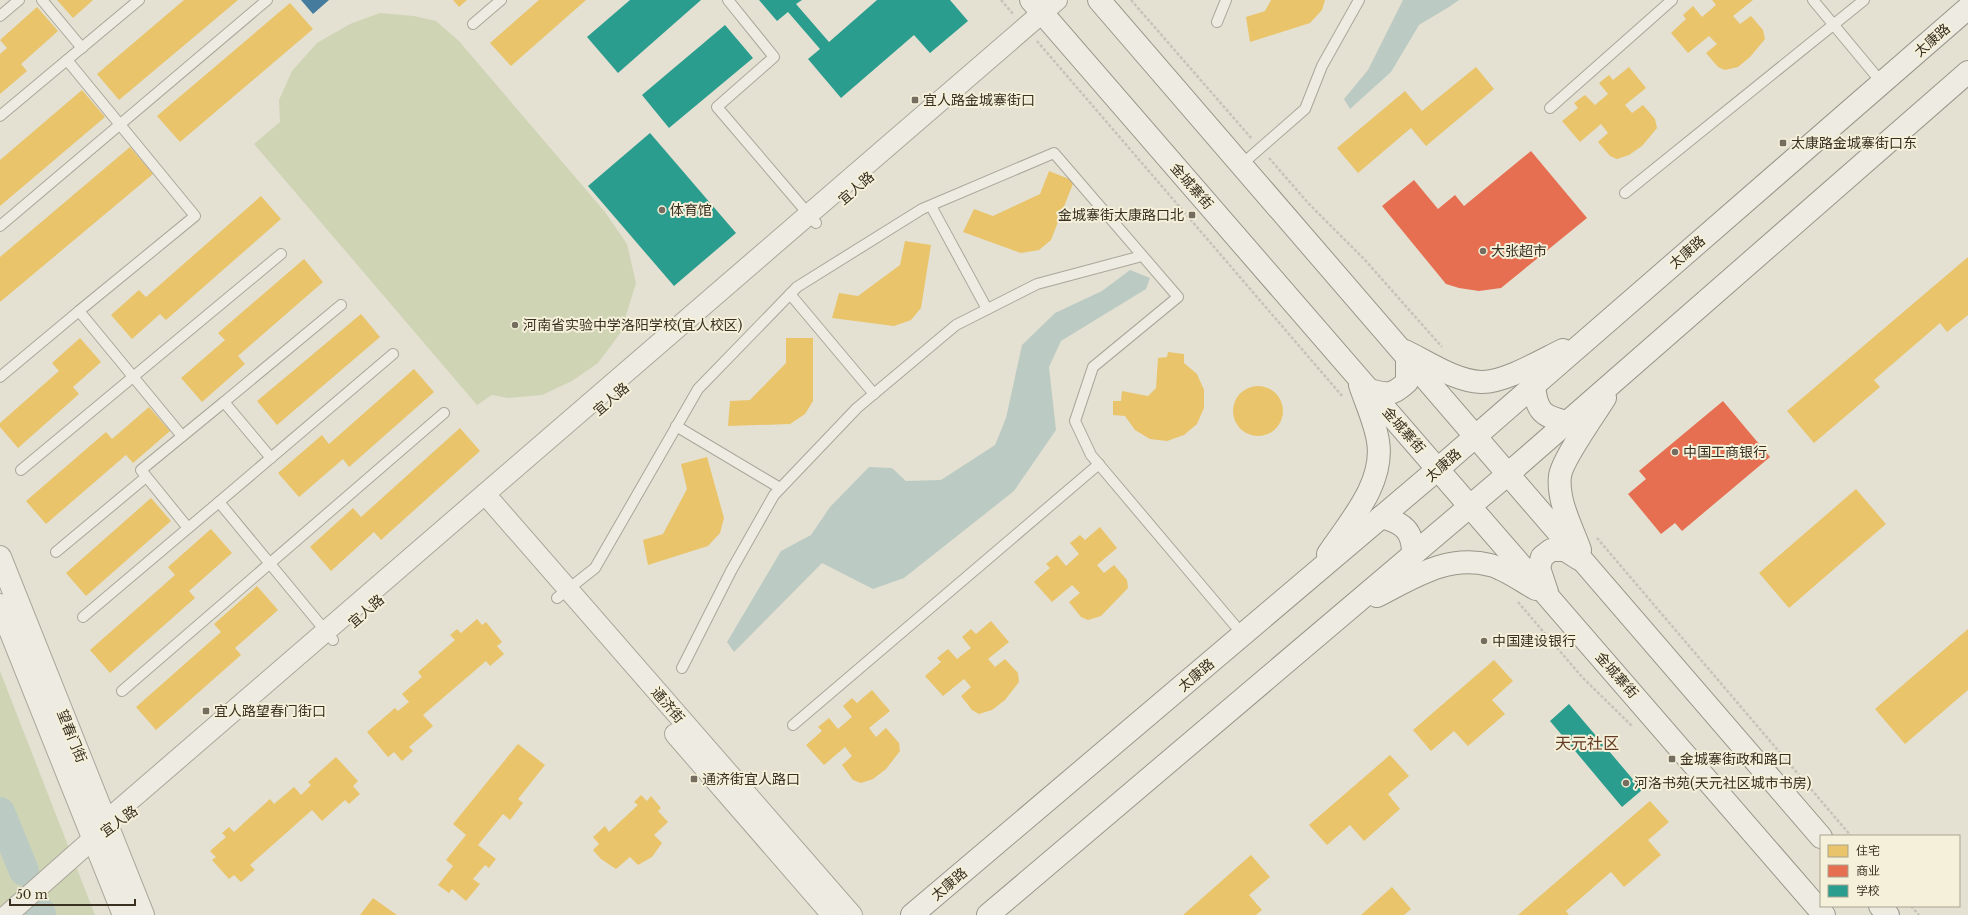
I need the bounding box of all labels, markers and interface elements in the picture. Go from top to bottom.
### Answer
street label: 太康路 [1910,19,1954,61]
place label: 宜人路金城寨街口 [923,91,1035,109]
marker: 宜人路金城寨街口 [910,95,920,105]
place label: 太康路金城寨街口东 [1791,134,1917,152]
marker: 太康路金城寨街口东 [1778,138,1788,148]
street label: 金城寨街 [1167,159,1217,213]
street label: 宜人路 [834,167,878,209]
place label: 体育馆 [670,201,712,219]
marker: 体育馆 [657,205,667,215]
place label: 金城寨街太康路口北 [1058,206,1184,224]
marker: 金城寨街太康路口北 [1187,210,1197,220]
street label: 太康路 [1665,231,1709,273]
place label: 大张超市 [1491,242,1547,260]
marker: 大张超市 [1478,246,1488,256]
place label: 河南省实验中学洛阳学校(宜人校区) [523,316,742,334]
marker: 河南省实验中学洛阳学校(宜人校区) [510,320,520,330]
street label: 宜人路 [589,378,633,420]
street label: 金城寨街 [1379,403,1429,457]
place label: 中国工商银行 [1683,443,1767,461]
street label: 太康路 [1421,444,1465,486]
marker: 中国工商银行 [1670,447,1680,457]
street label: 宜人路 [344,590,388,632]
place label: 中国建设银行 [1492,632,1576,650]
marker: 中国建设银行 [1479,636,1489,646]
street label: 金城寨街 [1592,648,1642,702]
street label: 太康路 [1174,655,1218,695]
street label: 通济街 [647,683,689,727]
place label: 宜人路望春门街口 [214,702,326,720]
marker: 宜人路望春门街口 [201,706,211,716]
street label: 望春门街 [53,707,91,765]
district label: 天元社区 [1555,733,1619,753]
place label: 金城寨街政和路口 [1680,750,1792,768]
marker: 金城寨街政和路口 [1667,754,1677,764]
place label: 通济街宜人路口 [702,770,800,788]
marker: 通济街宜人路口 [689,774,699,784]
place label: 河洛书苑(天元社区城市书房) [1634,774,1811,792]
marker: 河洛书苑(天元社区城市书房) [1621,778,1631,788]
street label: 宜人路 [97,801,141,841]
legend [1820,835,1960,907]
text: 住宅 [1856,843,1880,858]
text: 商业 [1856,863,1880,878]
street label: 太康路 [927,864,971,904]
scale bar [10,881,135,907]
text: 学校 [1856,883,1880,898]
text: 50 m [16,887,48,902]

